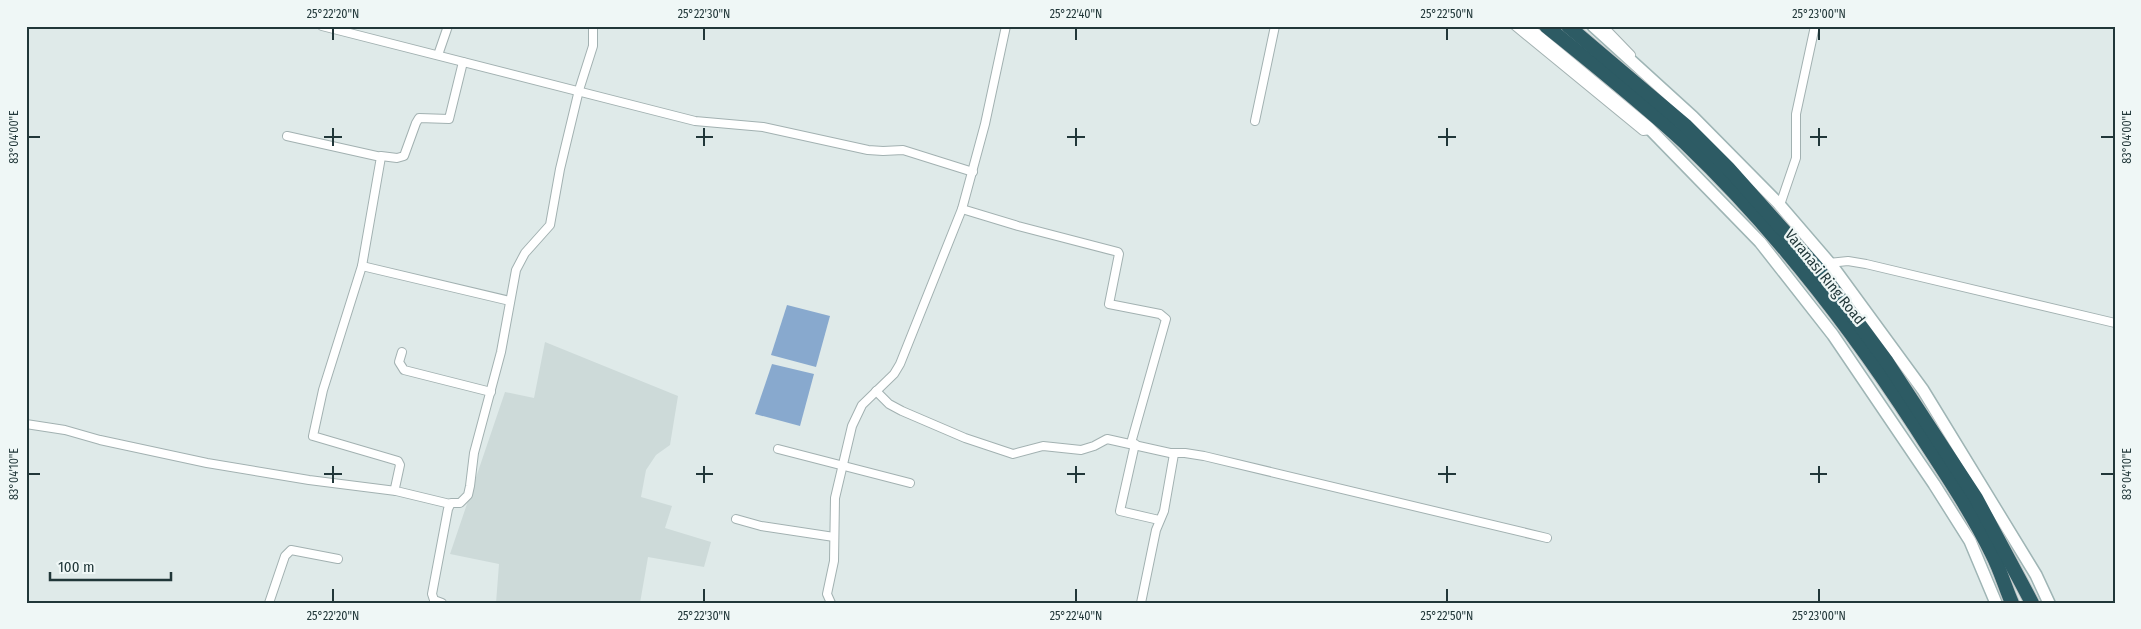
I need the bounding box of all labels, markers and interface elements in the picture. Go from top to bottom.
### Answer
text: 25°22'20"N [307,7,359,21]
text: 25°22'30"N [678,7,730,21]
text: 25°22'40"N [1050,7,1102,21]
text: 25°22'50"N [1421,7,1473,21]
text: 25°23'00"N [1792,7,1846,21]
text: 83°04'00"E [7,110,21,164]
text: 83°04'00"E [2120,110,2134,164]
street label: Varanasi Ring Road [1781,226,1869,328]
text: 83°04'10"E [7,448,21,500]
text: 83°04'10"E [2120,448,2134,500]
scale bar [50,549,171,581]
text: 100 m [58,558,95,576]
text: 25°22'20"N [307,609,359,623]
text: 25°22'30"N [678,609,730,623]
text: 25°22'40"N [1050,609,1102,623]
text: 25°22'50"N [1421,609,1473,623]
text: 25°23'00"N [1792,609,1846,623]

